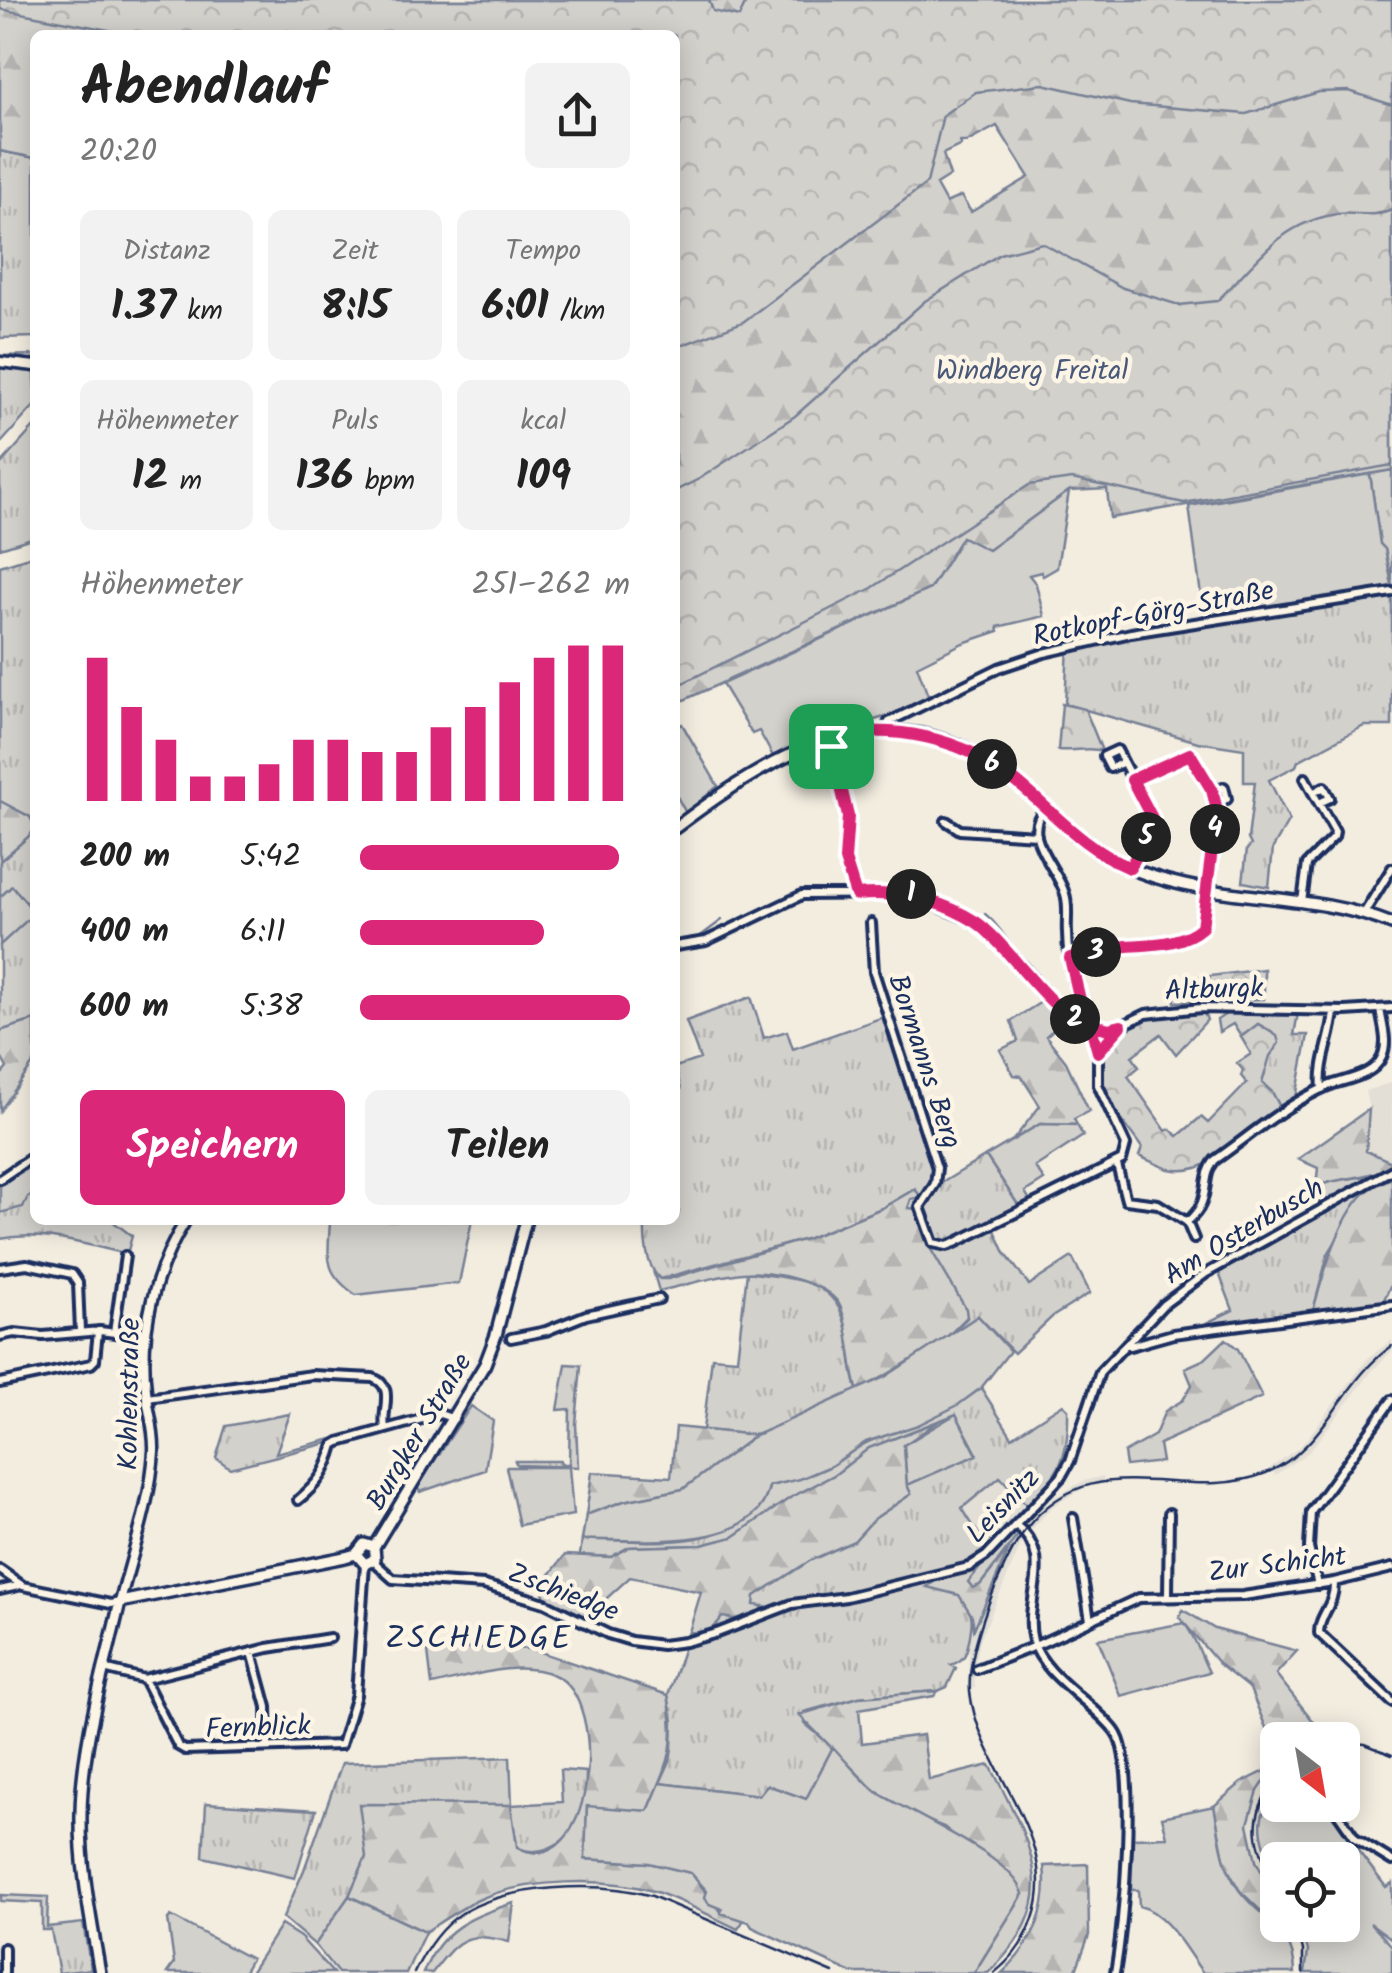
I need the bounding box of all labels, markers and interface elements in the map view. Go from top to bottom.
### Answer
text: Abendlauf [80,46,326,133]
button: share [525,63,630,168]
text: 20:20 [80,127,157,178]
text: Distanz [123,229,211,274]
text: Zeit [331,229,379,274]
text: Tempo [505,229,581,274]
text: 1.37 [111,274,176,341]
text: 8:15 [320,274,390,341]
text: 6:01 [481,274,549,341]
text: km [176,289,223,334]
text: /km [549,289,605,334]
park label: Windberg Freital [936,349,1128,394]
text: Höhenmeter [96,399,237,444]
text: Puls [331,399,379,444]
text: kcal [521,399,566,444]
text: 12 [131,444,168,511]
text: 136 [295,444,353,511]
text: 109 [516,444,571,511]
text: m [168,459,202,504]
text: bpm [353,459,415,504]
text: Höhenmeter [80,560,242,611]
text: 251–262 m [471,560,630,611]
street label: Rotkopf-Görg-Straße [1029,569,1278,660]
pin [789,704,874,789]
icon: arrive [804,719,859,774]
pin: 6 [967,739,1017,789]
text: 6 [984,741,1000,786]
pin: 4 [1190,804,1240,854]
text: 4 [1207,806,1223,851]
pin: 5 [1121,812,1171,862]
text: 5 [1139,814,1153,859]
text: 200 m [80,832,170,883]
text: 5:42 [240,832,301,883]
pin: 1 [886,869,936,919]
text: 1 [907,871,915,916]
text: 400 m [80,907,169,958]
text: 6:11 [240,907,286,958]
pin: 3 [1071,927,1121,977]
text: 3 [1088,929,1104,974]
street label: Altburgk [1164,966,1265,1015]
street label: Bormanns Berg [874,969,973,1155]
text: 600 m [80,982,169,1033]
text: 5:38 [240,982,303,1033]
pin: 2 [1050,994,1100,1044]
text: 2 [1067,996,1083,1041]
button: Speichern [80,1090,345,1205]
button: Teilen [365,1090,630,1205]
street label: Am Osterbusch [1156,1167,1333,1298]
street label: Kohlenstraße [107,1317,154,1471]
street label: Burgker Straße [355,1344,485,1520]
street label: Leisnitz [956,1458,1052,1555]
street label: Zur Schicht [1206,1535,1350,1596]
street label: Zschiedge [501,1552,626,1635]
district label: ZSCHIEDGE [385,1614,573,1665]
street label: Fernblick [205,1704,312,1753]
north arrow [1260,1722,1360,1822]
map controls [1260,1722,1360,1942]
button: locate [1260,1842,1360,1942]

